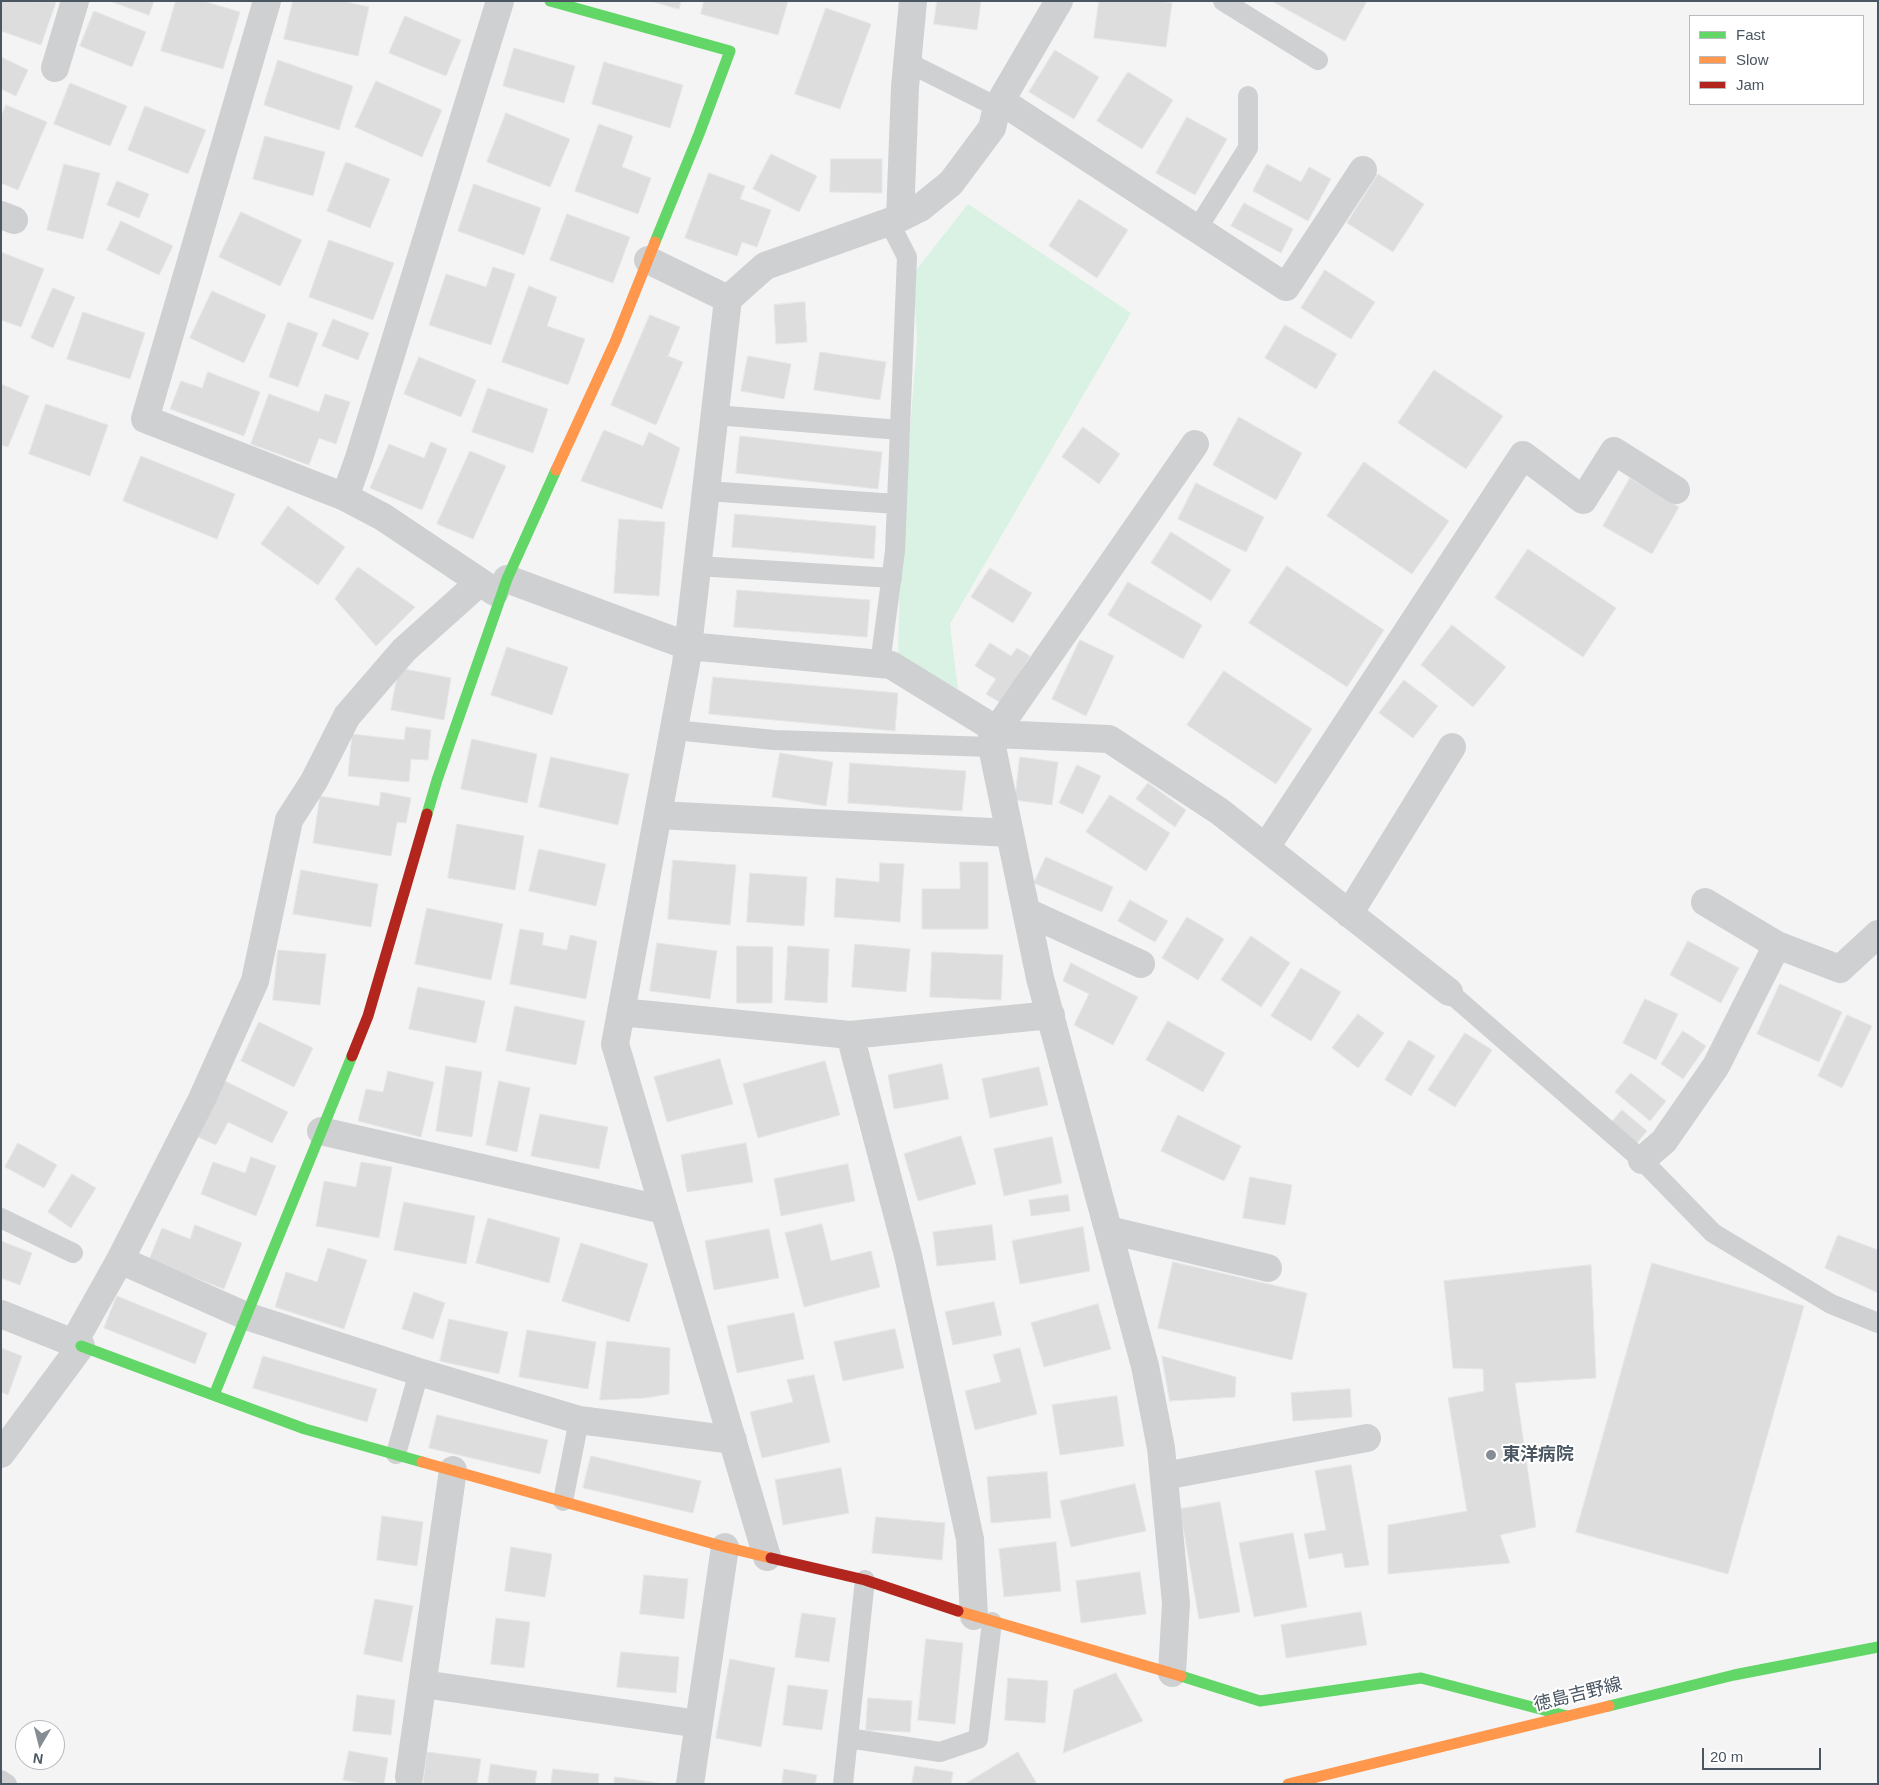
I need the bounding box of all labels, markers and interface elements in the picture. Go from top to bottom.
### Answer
legend [1689,15,1864,105]
text: Fast [1736,26,1765,43]
text: Slow [1736,51,1769,68]
text: Jam [1736,76,1764,93]
place label: 東洋病院 [1502,1444,1574,1466]
marker: 東洋病院 [1484,1448,1498,1462]
street label: 徳島吉野線 [1532,1674,1624,1716]
north arrow [15,1720,65,1770]
scale bar [1704,1738,1823,1770]
text: 20 m [1710,1748,1743,1765]
text: N [32,1750,44,1767]

